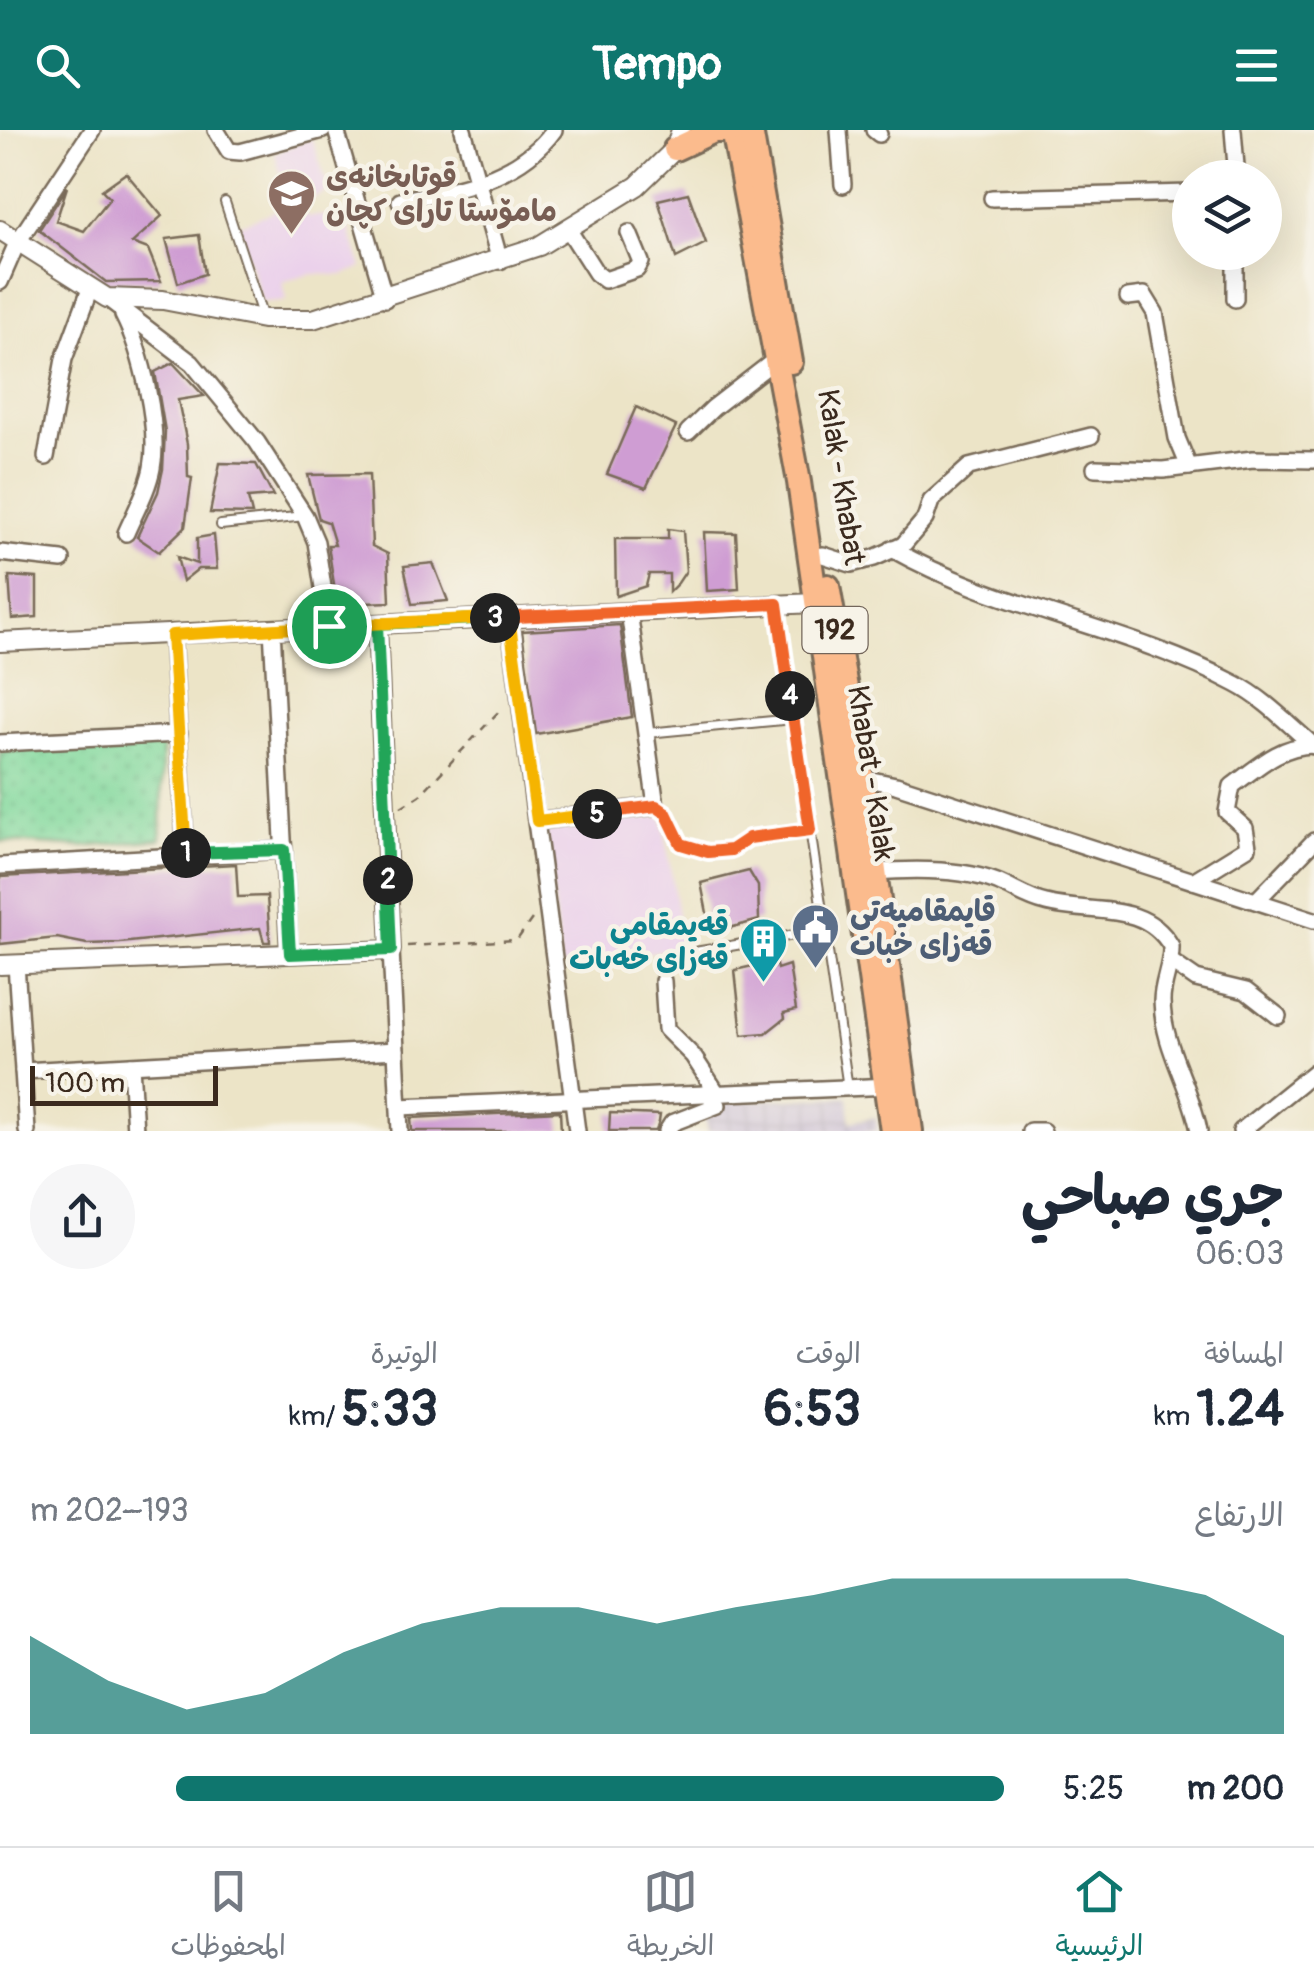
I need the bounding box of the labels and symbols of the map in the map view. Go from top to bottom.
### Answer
place label: قوتابخانەی مامۆستا تارای کچان [326,159,557,230]
school or university icon: قوتابخانەی مامۆستا تارای کچان [265,168,317,236]
street label: Kalak - Khabat [809,386,873,568]
pin [287,584,372,669]
pin: 3 [470,593,520,643]
road number: 192 [802,607,868,653]
pin: 4 [765,671,815,721]
street label: Khabat - Kalak [839,682,903,864]
pin: 5 [572,789,622,839]
pin: 1 [161,828,211,878]
pin: 2 [363,855,413,905]
place label: قایمقامیەتى قەزای خبات [850,893,996,964]
public building icon: قایمقامیەتى قەزای خبات [789,902,841,970]
place label: قەیمقامی قەزای خەبات [569,907,729,978]
building icon: قەیمقامی قەزای خەبات [738,916,790,984]
scale bar [30,1061,218,1106]

